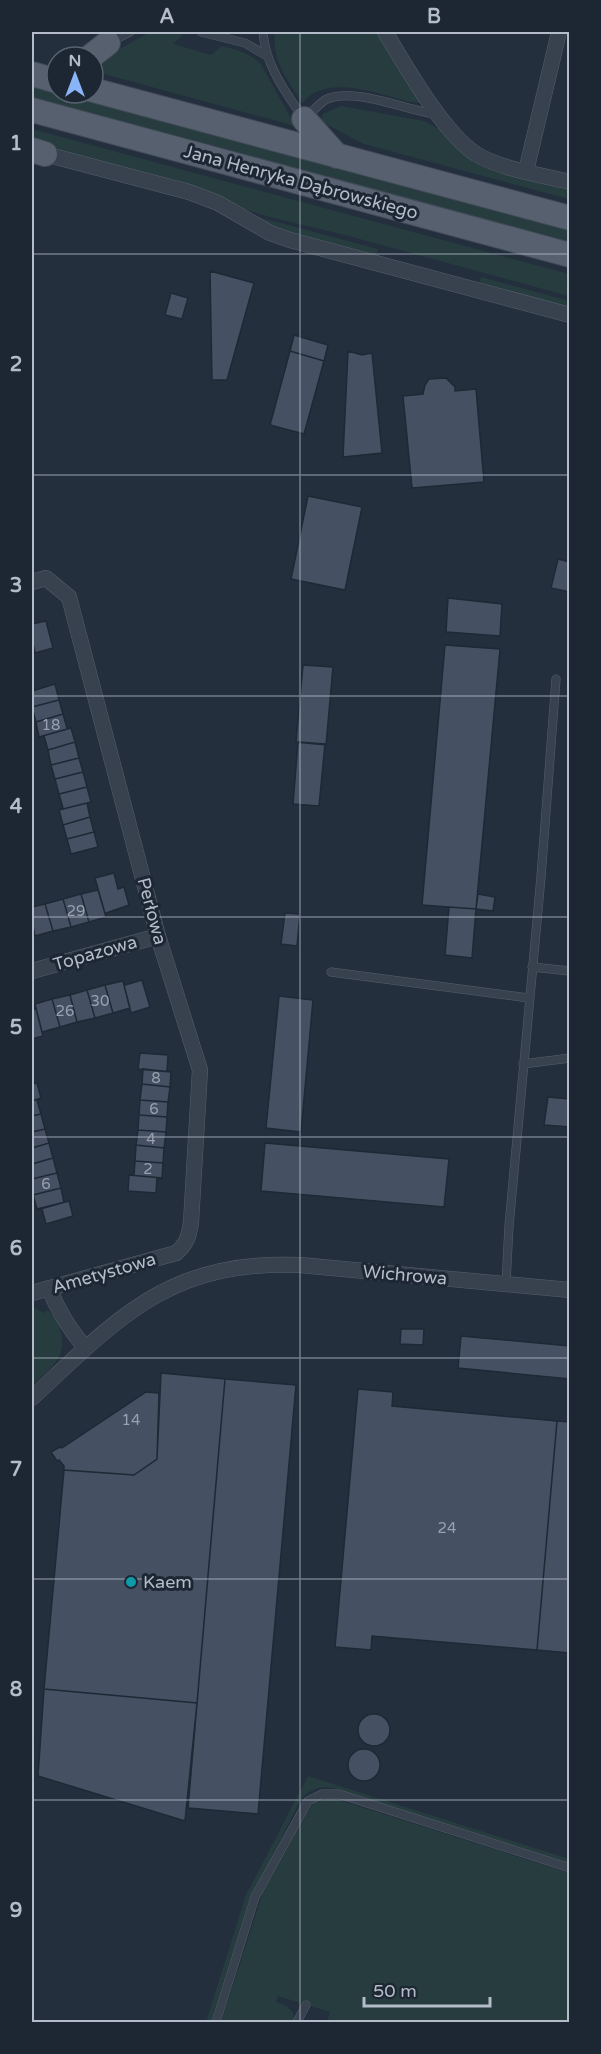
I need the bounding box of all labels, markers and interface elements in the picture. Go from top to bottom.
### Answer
text: A [160,5,175,29]
text: B [427,5,441,29]
north arrow [45,45,105,105]
text: N [69,51,81,71]
text: 1 [10,132,22,156]
street label: Jana Henryka Dąbrowskiego [182,140,421,224]
text: 2 [10,353,22,377]
text: 3 [10,574,22,598]
house number: 18 [42,716,60,734]
text: 4 [10,795,23,819]
street label: Perłowa [132,875,172,947]
house number: 29 [67,902,85,920]
street label: Topazowa [50,931,140,975]
house number: 30 [91,992,109,1010]
house number: 26 [56,1002,74,1020]
text: 5 [10,1016,22,1040]
house number: 8 [151,1069,161,1087]
house number: 6 [149,1100,159,1118]
house number: 4 [146,1130,156,1148]
house number: 2 [143,1160,153,1178]
house number: 6 [41,1175,51,1193]
text: 6 [10,1237,22,1261]
street label: Ametystowa [50,1248,158,1298]
street label: Wichrowa [362,1260,448,1290]
house number: 14 [122,1411,140,1429]
text: 7 [10,1458,22,1482]
house number: 24 [438,1519,456,1537]
place label: Kaem [143,1571,192,1593]
marker: Kaem [124,1575,138,1589]
text: 8 [10,1678,22,1702]
text: 9 [10,1899,22,1923]
scale bar [364,1970,490,2008]
text: 50 m [373,1980,417,2002]

